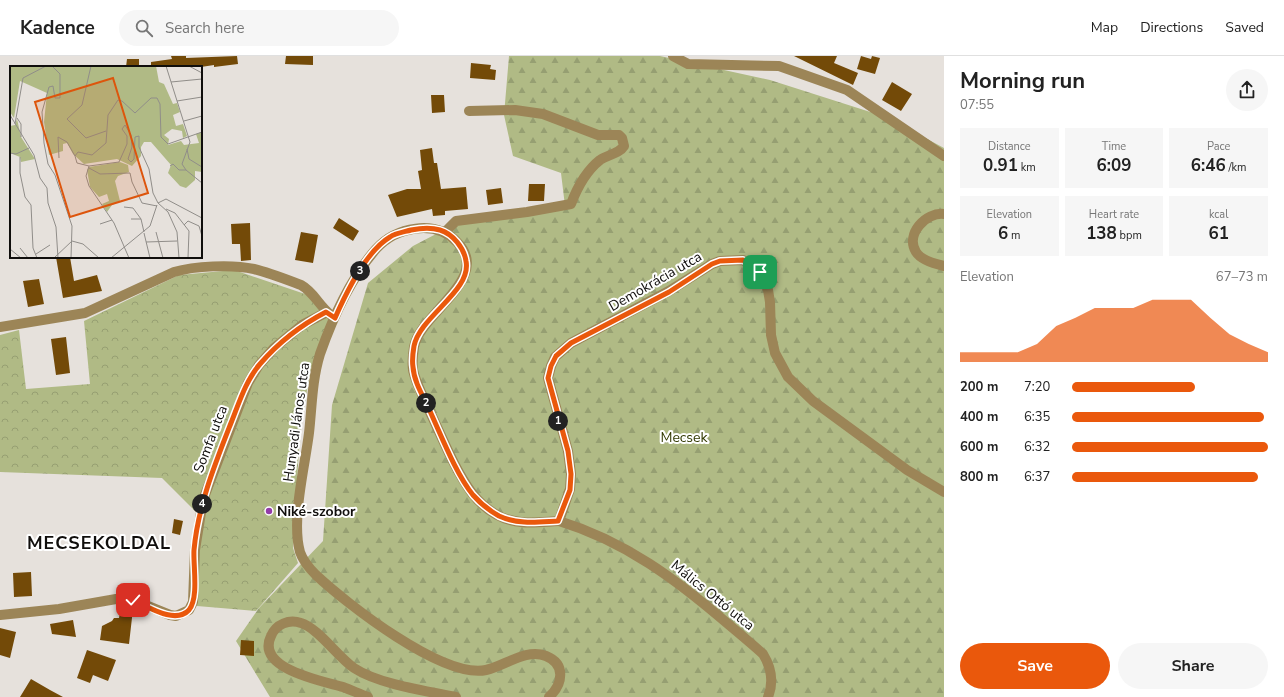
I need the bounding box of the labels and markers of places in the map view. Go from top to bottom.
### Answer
pin [743,255,777,289]
pin: 3 [350,261,370,281]
pin: 2 [416,393,436,413]
pin: 1 [548,411,568,431]
pin: 4 [192,494,212,514]
place label: Niké-szobor [277,502,356,521]
marker: Niké-szobor [264,506,274,516]
pin [116,583,150,617]

